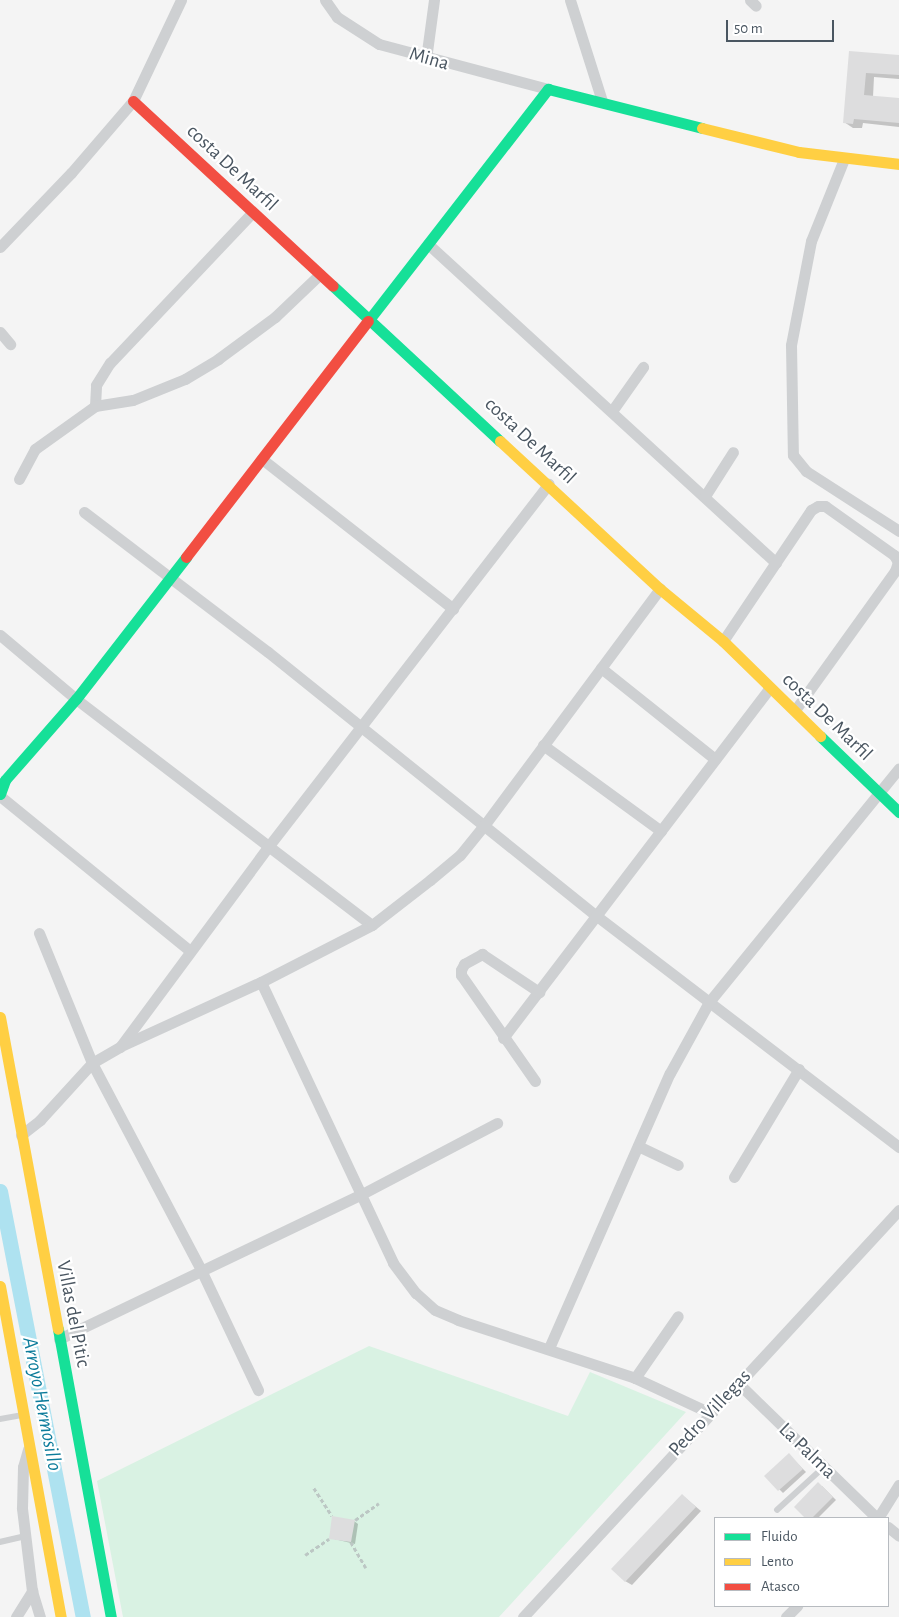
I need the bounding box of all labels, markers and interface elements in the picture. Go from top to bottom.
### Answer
scale bar [729,10,836,42]
text: 50 m [734,21,763,36]
street label: Mina [406,42,452,76]
street label: costa De Marfil [181,120,283,216]
street label: costa De Marfil [479,393,581,489]
street label: costa De Marfil [777,668,877,766]
street label: Villas del Pitic [51,1259,95,1369]
water label: Arroyo Hermosillo [17,1335,67,1473]
street label: Pedro Villegas [664,1365,756,1461]
street label: La Palma [773,1418,841,1484]
legend [714,1517,889,1607]
text: Fluido [761,1529,798,1544]
text: Lento [761,1554,794,1569]
text: Atasco [761,1579,800,1594]

